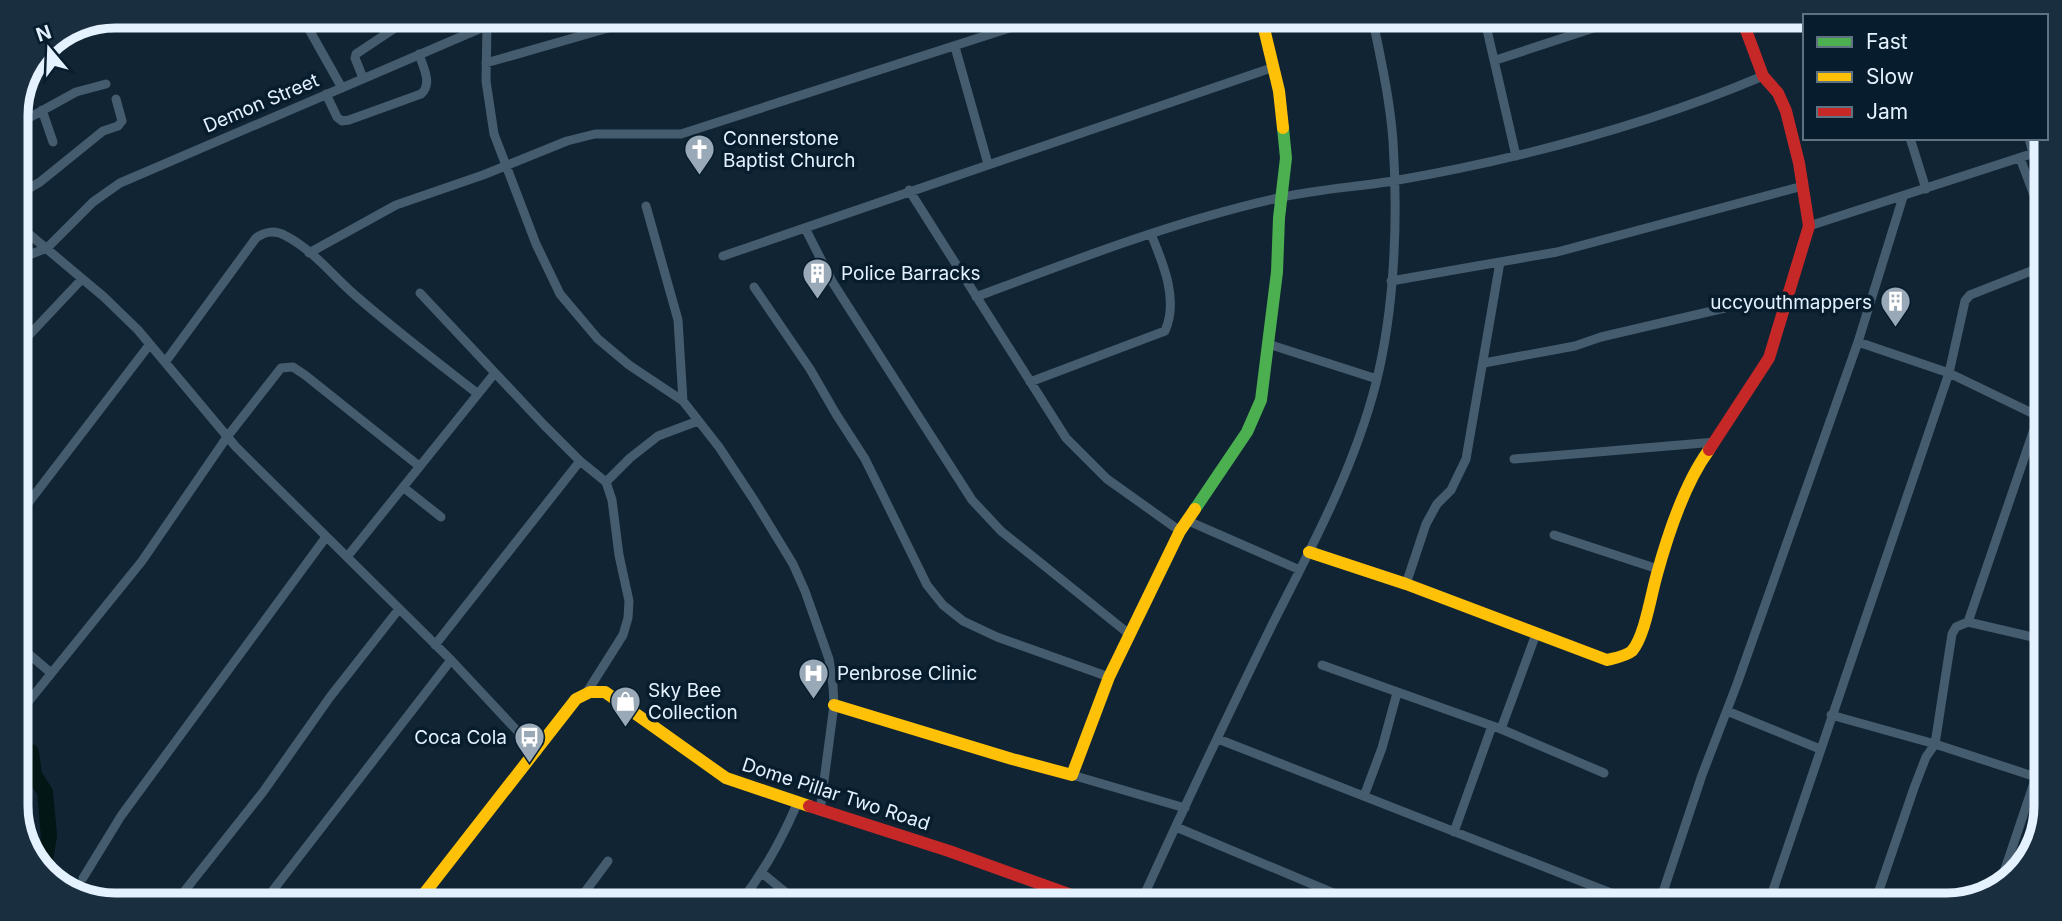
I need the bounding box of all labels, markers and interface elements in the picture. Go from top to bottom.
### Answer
north arrow [14,14,84,84]
legend [1803,14,2048,140]
text: N [33,20,54,47]
text: Fast [1866,29,1908,54]
text: Slow [1866,64,1914,89]
street label: Demon Street [200,68,322,138]
text: Jam [1866,99,1908,124]
place label: Connerstone Baptist Church [723,127,855,172]
church icon: Connerstone Baptist Church [683,132,717,176]
building icon: Police Barracks [801,256,835,300]
place label: Police Barracks [841,262,981,285]
building icon: uccyouthmappers [1878,285,1912,329]
place label: uccyouthmappers [1710,291,1872,314]
hospital icon: Penbrose Clinic [797,656,831,700]
place label: Penbrose Clinic [837,662,977,685]
place label: Sky Bee Collection [648,679,738,724]
shop icon: Sky Bee Collection [608,684,642,728]
bus stop icon: Coca Cola [513,720,547,764]
place label: Coca Cola [414,726,507,749]
street label: Dome Pillar Two Road [739,753,933,835]

